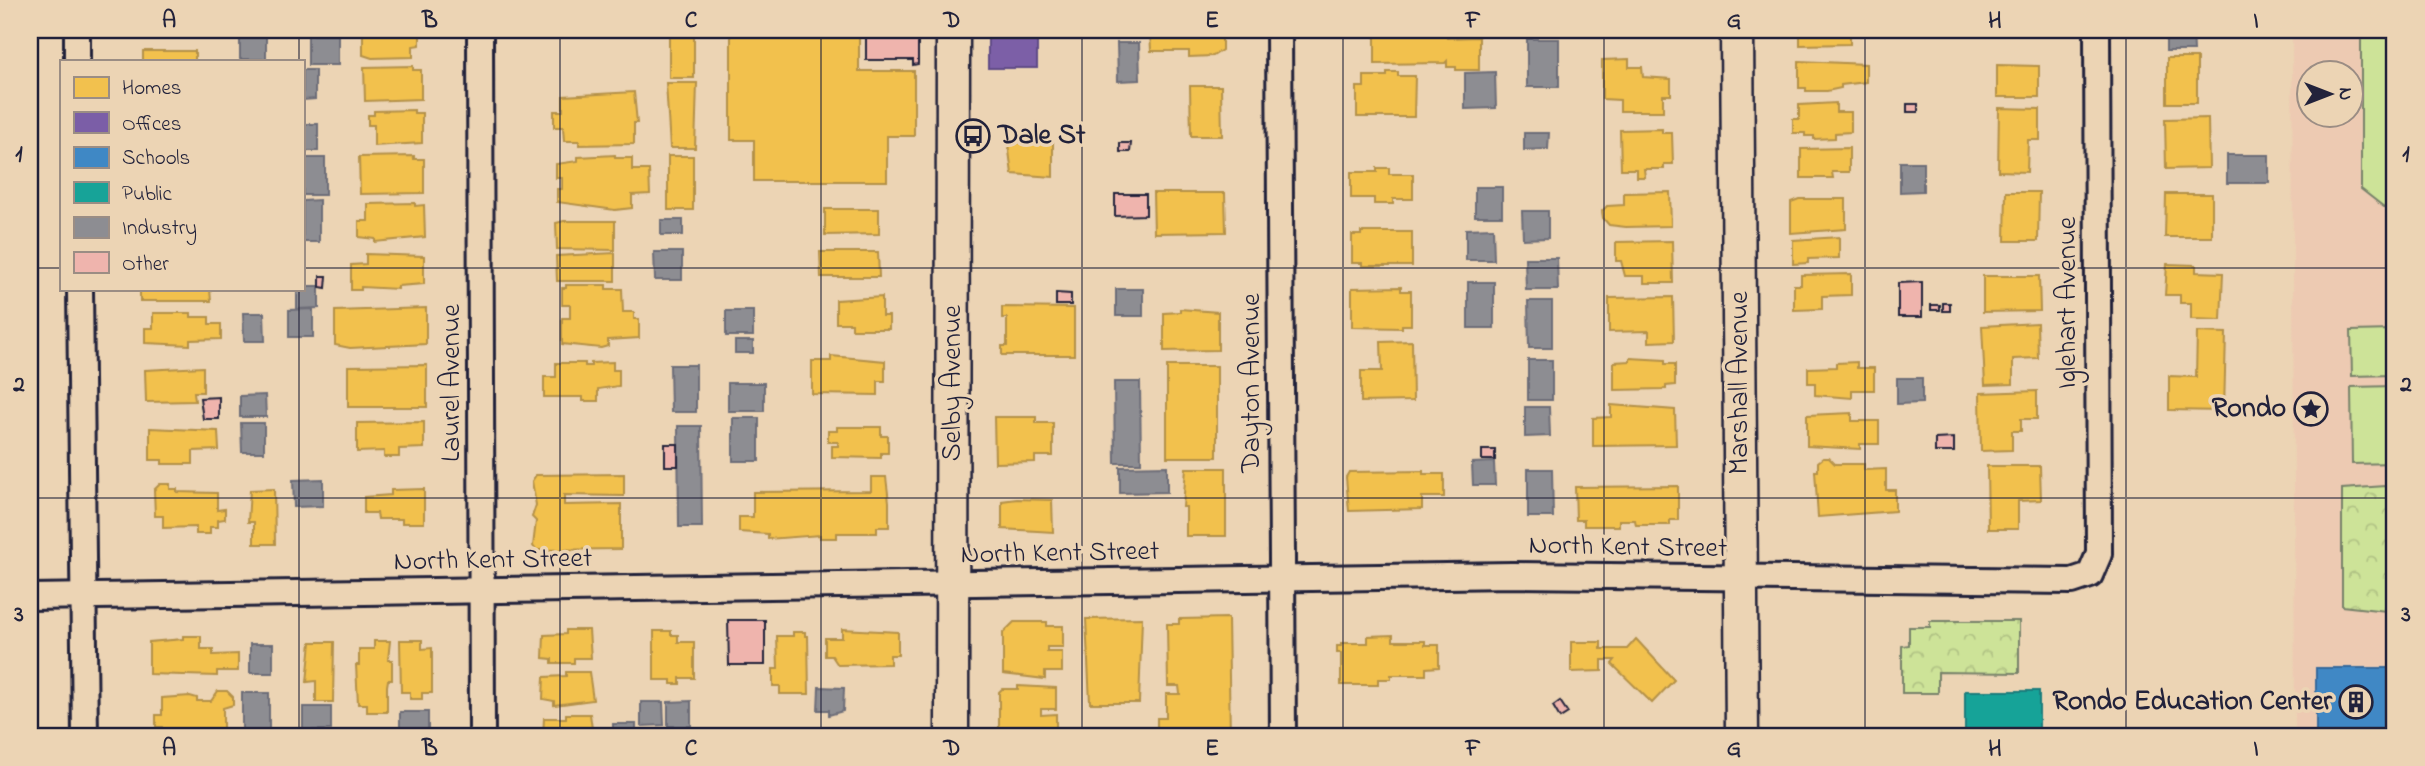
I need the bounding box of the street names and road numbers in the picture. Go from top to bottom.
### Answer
street label: Iglehart Avenue [2048,216,2089,389]
street label: Marshall Avenue [1720,291,1761,475]
street label: Dayton Avenue [1232,293,1273,474]
street label: Laurel Avenue [432,304,473,462]
street label: Selby Avenue [933,304,974,461]
street label: North Kent Street [1528,526,1728,570]
street label: North Kent Street [960,532,1160,576]
street label: North Kent Street [393,539,593,583]

